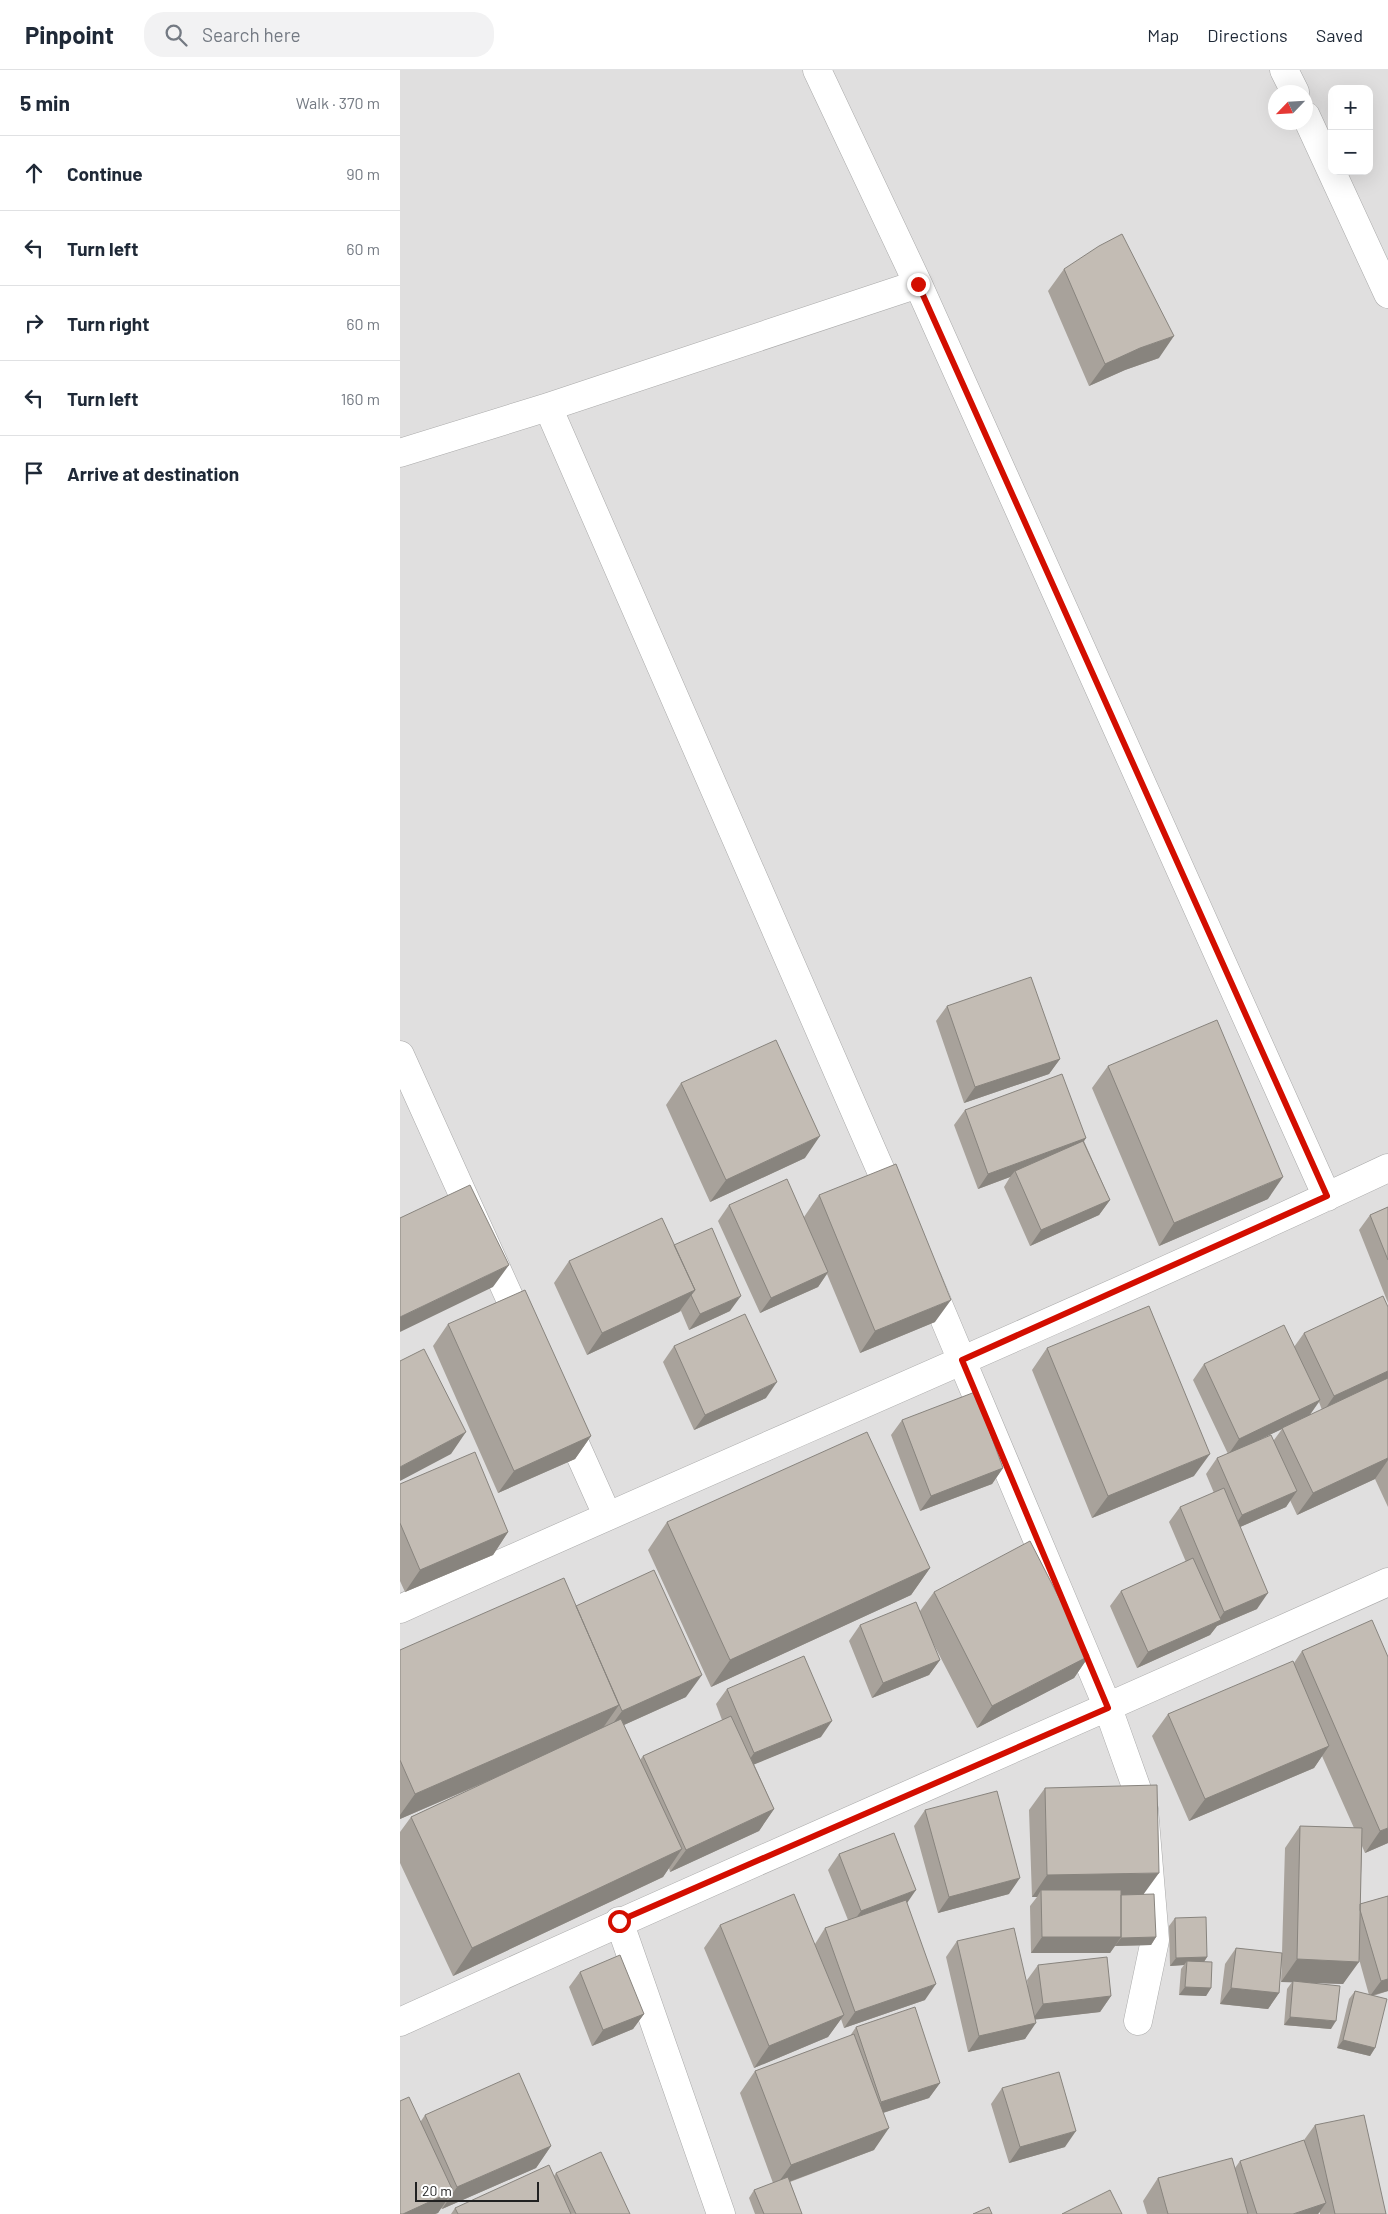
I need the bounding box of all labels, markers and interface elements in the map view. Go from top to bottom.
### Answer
search box [144,12,494,57]
text: Pinpoint [25,20,114,49]
icon: search [162,21,190,49]
text: Search here [202,23,301,46]
text: Map [1147,24,1179,46]
text: Directions [1207,24,1288,46]
text: Saved [1316,24,1363,46]
north arrow [1268,85,1313,130]
map controls [1328,85,1373,175]
button: + [1328,85,1373,130]
text: 5 min [20,90,70,115]
text: Walk · 370 m [296,93,380,112]
button: − [1328,130,1373,175]
icon: ahead [20,159,48,187]
text: Continue [67,162,143,185]
text: 90 m [346,164,380,183]
icon: left [20,234,48,262]
text: Turn left [67,237,138,260]
text: 60 m [346,239,380,258]
route end [907,273,930,296]
icon: right [20,309,48,337]
text: Turn right [67,312,149,335]
text: 60 m [346,314,380,333]
icon: left [20,384,48,412]
text: Turn left [67,387,138,410]
text: 160 m [341,389,380,408]
icon: arrive [20,459,48,487]
text: Arrive at destination [67,462,239,485]
route start [608,1910,631,1933]
scale bar [415,2179,539,2202]
text: 20 m [422,2182,452,2199]

